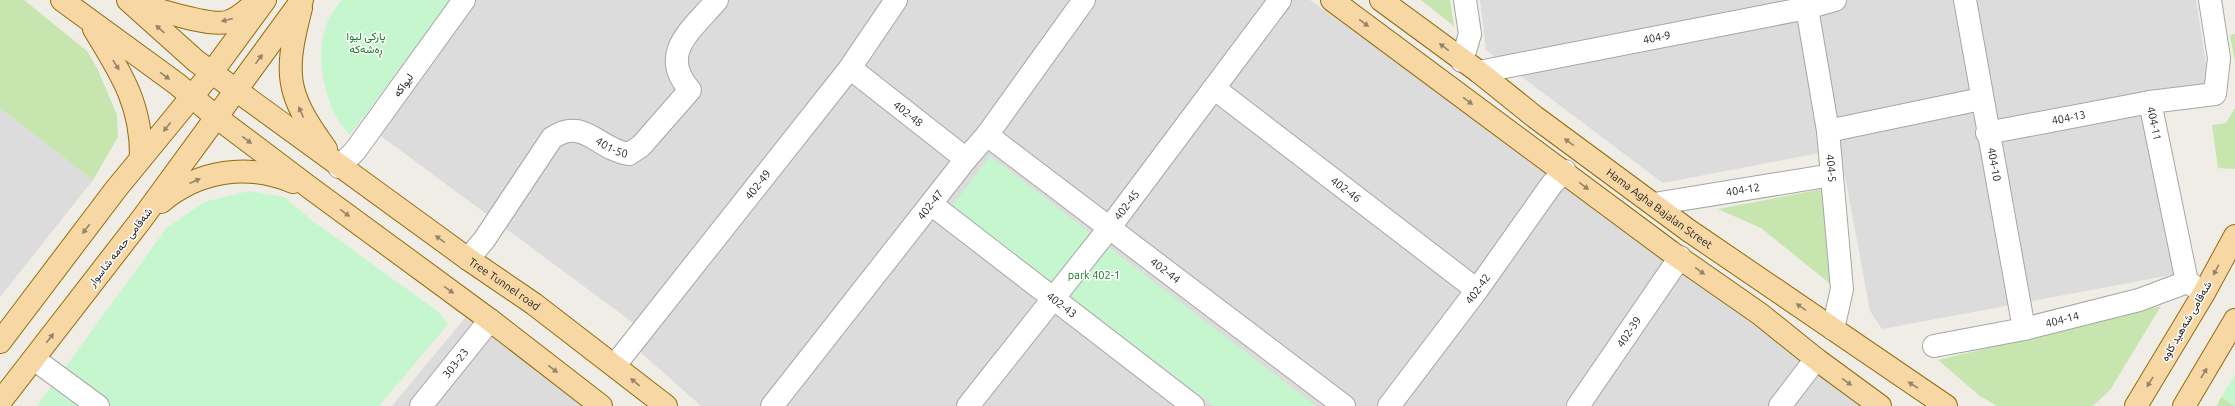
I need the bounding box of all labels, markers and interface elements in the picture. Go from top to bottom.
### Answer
one-way arrow [220,18,233,24]
one-way arrow [1358,19,1369,27]
one-way arrow [156,25,165,34]
street label: 404-9 [1642,29,1672,46]
park label: پارکی لیوا ڕەشەکە [347,30,385,58]
one-way arrow [1438,43,1449,51]
one-way arrow [255,54,263,64]
one-way arrow [113,59,120,71]
one-way arrow [160,71,170,79]
street label: لیواکە [391,71,416,100]
one-way arrow [1463,96,1473,104]
street label: 402-48 [891,98,925,129]
street label: 404-11 [2145,106,2164,142]
one-way arrow [298,107,304,118]
street label: 404-13 [2051,108,2086,127]
one-way arrow [162,121,171,132]
street label: 401-50 [594,135,629,160]
one-way arrow [242,136,252,144]
one-way arrow [1564,138,1575,147]
street label: 404-10 [1986,146,2003,182]
street label: 404-5 [1824,154,1839,183]
street label: Hama Agha Bajalan Street [1604,166,1715,251]
street label: 402-49 [742,167,773,202]
street label: 402-46 [1329,174,1363,205]
one-way arrow [189,178,200,184]
one-way arrow [1579,181,1590,190]
street label: 404-12 [1725,181,1761,198]
street label: 402-47 [915,187,945,222]
street label: 402-45 [1111,188,1142,222]
street label: شەقامی حەمە شاسوار [85,205,155,290]
one-way arrow [339,209,350,217]
one-way arrow [82,223,90,234]
one-way arrow [434,235,445,243]
street label: Tree Tunnel road [467,255,542,312]
street label: 402-44 [1148,255,1183,286]
one-way arrow [2213,264,2220,276]
one-way arrow [1694,267,1705,276]
park label: park 402-1 [1068,269,1120,281]
street label: 402-42 [1463,271,1493,306]
street label: شەقامی شەهید کاوە [2158,279,2215,364]
one-way arrow [444,286,455,294]
street label: 402-43 [1044,290,1079,320]
one-way arrow [1795,304,1806,311]
street label: 404-14 [2044,309,2080,329]
street label: 402-39 [1614,314,1643,349]
one-way arrow [45,332,54,343]
street label: 303-23 [440,346,471,380]
one-way arrow [547,364,558,373]
one-way arrow [2200,367,2207,379]
one-way arrow [2147,376,2154,388]
one-way arrow [630,377,641,386]
one-way arrow [1842,378,1853,386]
one-way arrow [1908,381,1919,388]

